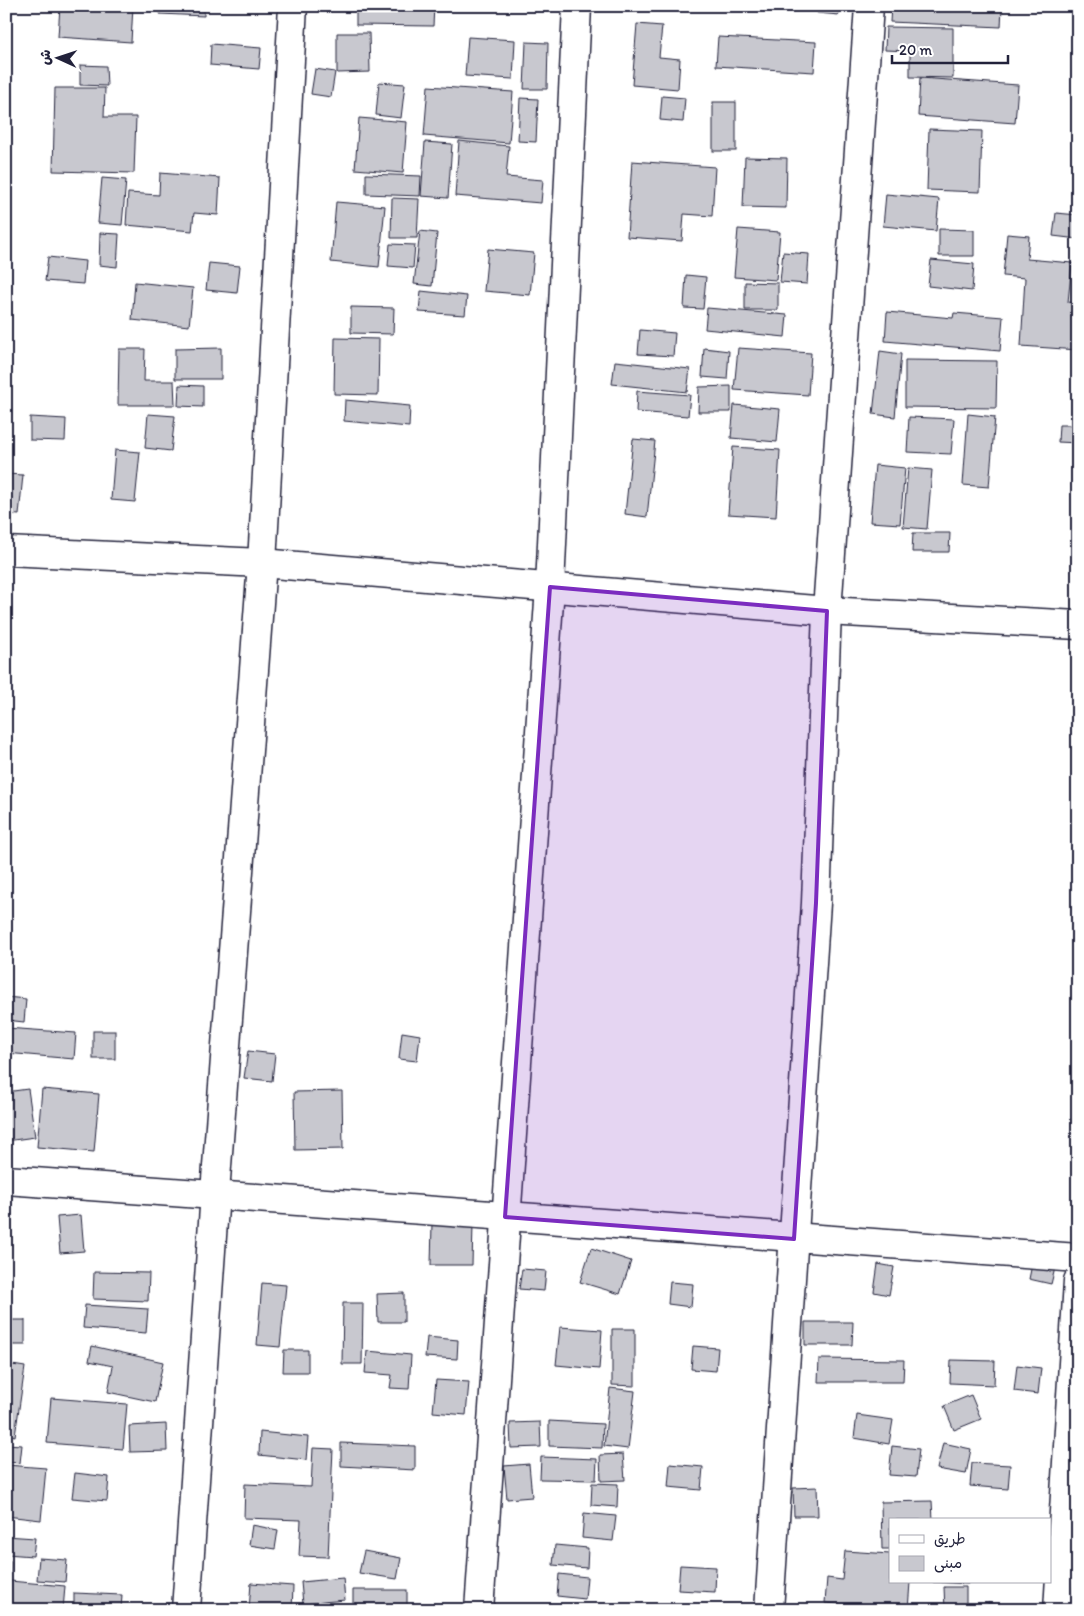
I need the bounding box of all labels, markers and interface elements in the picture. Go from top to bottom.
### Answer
north arrow [32,32,82,82]
scale bar [892,32,1008,64]
text: 20 m [899,41,933,59]
text: ش [37,49,54,65]
legend [889,1518,1052,1584]
text: طريق [934,1530,966,1548]
text: مبنى [934,1554,962,1573]

